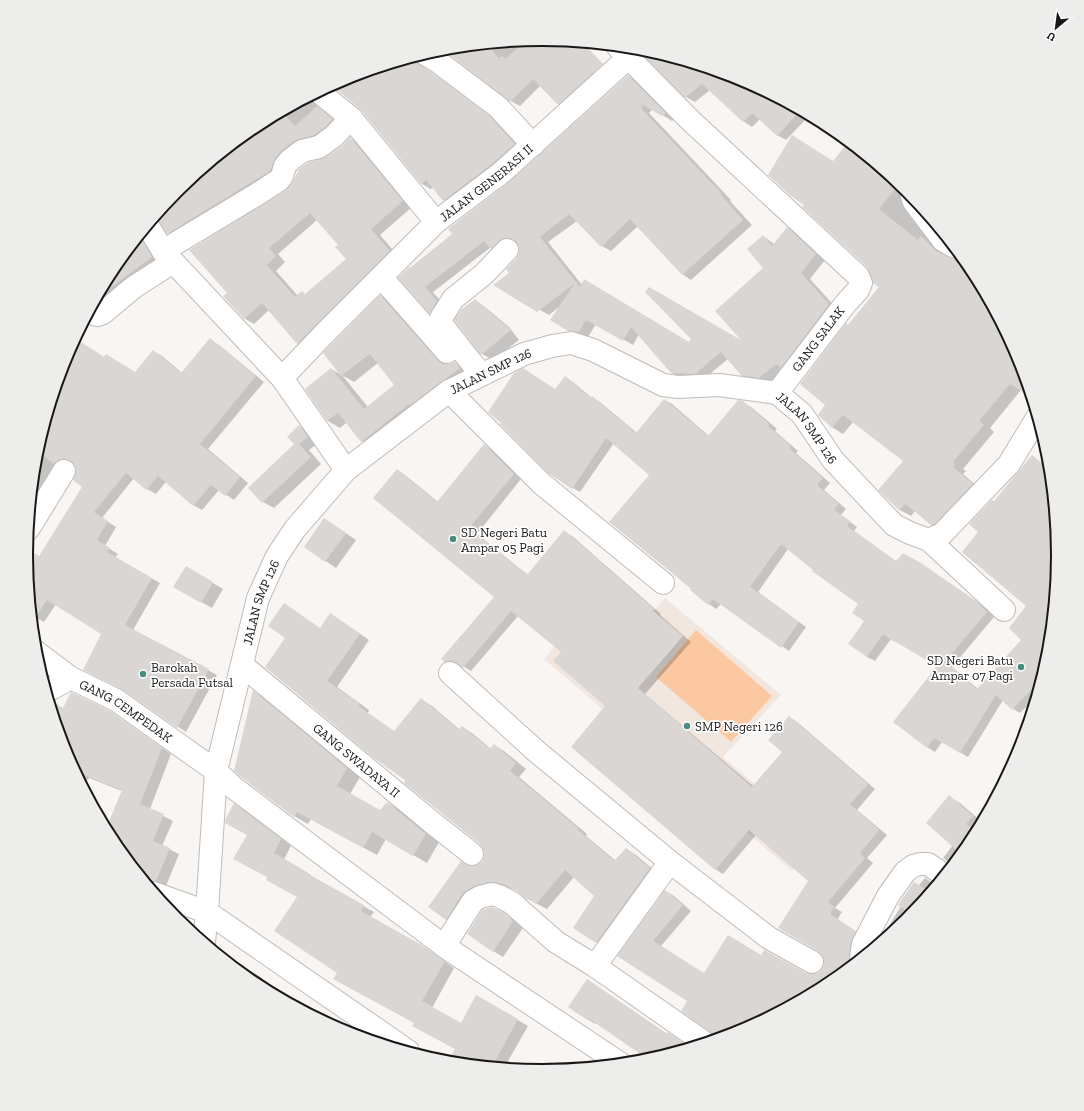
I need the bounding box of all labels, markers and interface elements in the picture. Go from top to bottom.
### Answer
north arrow [1036,8,1076,48]
text: U [1045,29,1058,44]
street label: JALAN GENERASI II [437,141,536,224]
street label: GANG SALAK [789,303,848,375]
street label: JALAN SMP 126 [447,345,533,397]
street label: JALAN SMP 126 [773,388,841,466]
place label: SD Negeri Batu Ampar 05 Pagi [461,525,548,555]
marker: SD Negeri Batu Ampar 05 Pagi [448,534,458,544]
street label: JALAN SMP 126 [239,557,282,646]
place label: SD Negeri Batu Ampar 07 Pagi [927,653,1014,683]
place label: Barokah Persada Futsal [151,660,233,690]
marker: SD Negeri Batu Ampar 07 Pagi [1016,662,1026,672]
marker: Barokah Persada Futsal [138,669,148,679]
street label: GANG CEMPEDAK [77,676,176,745]
place label: SMP Negeri 126 [695,719,783,734]
street label: GANG SWADAYA II [310,720,403,800]
marker: SMP Negeri 126 [682,721,692,731]

